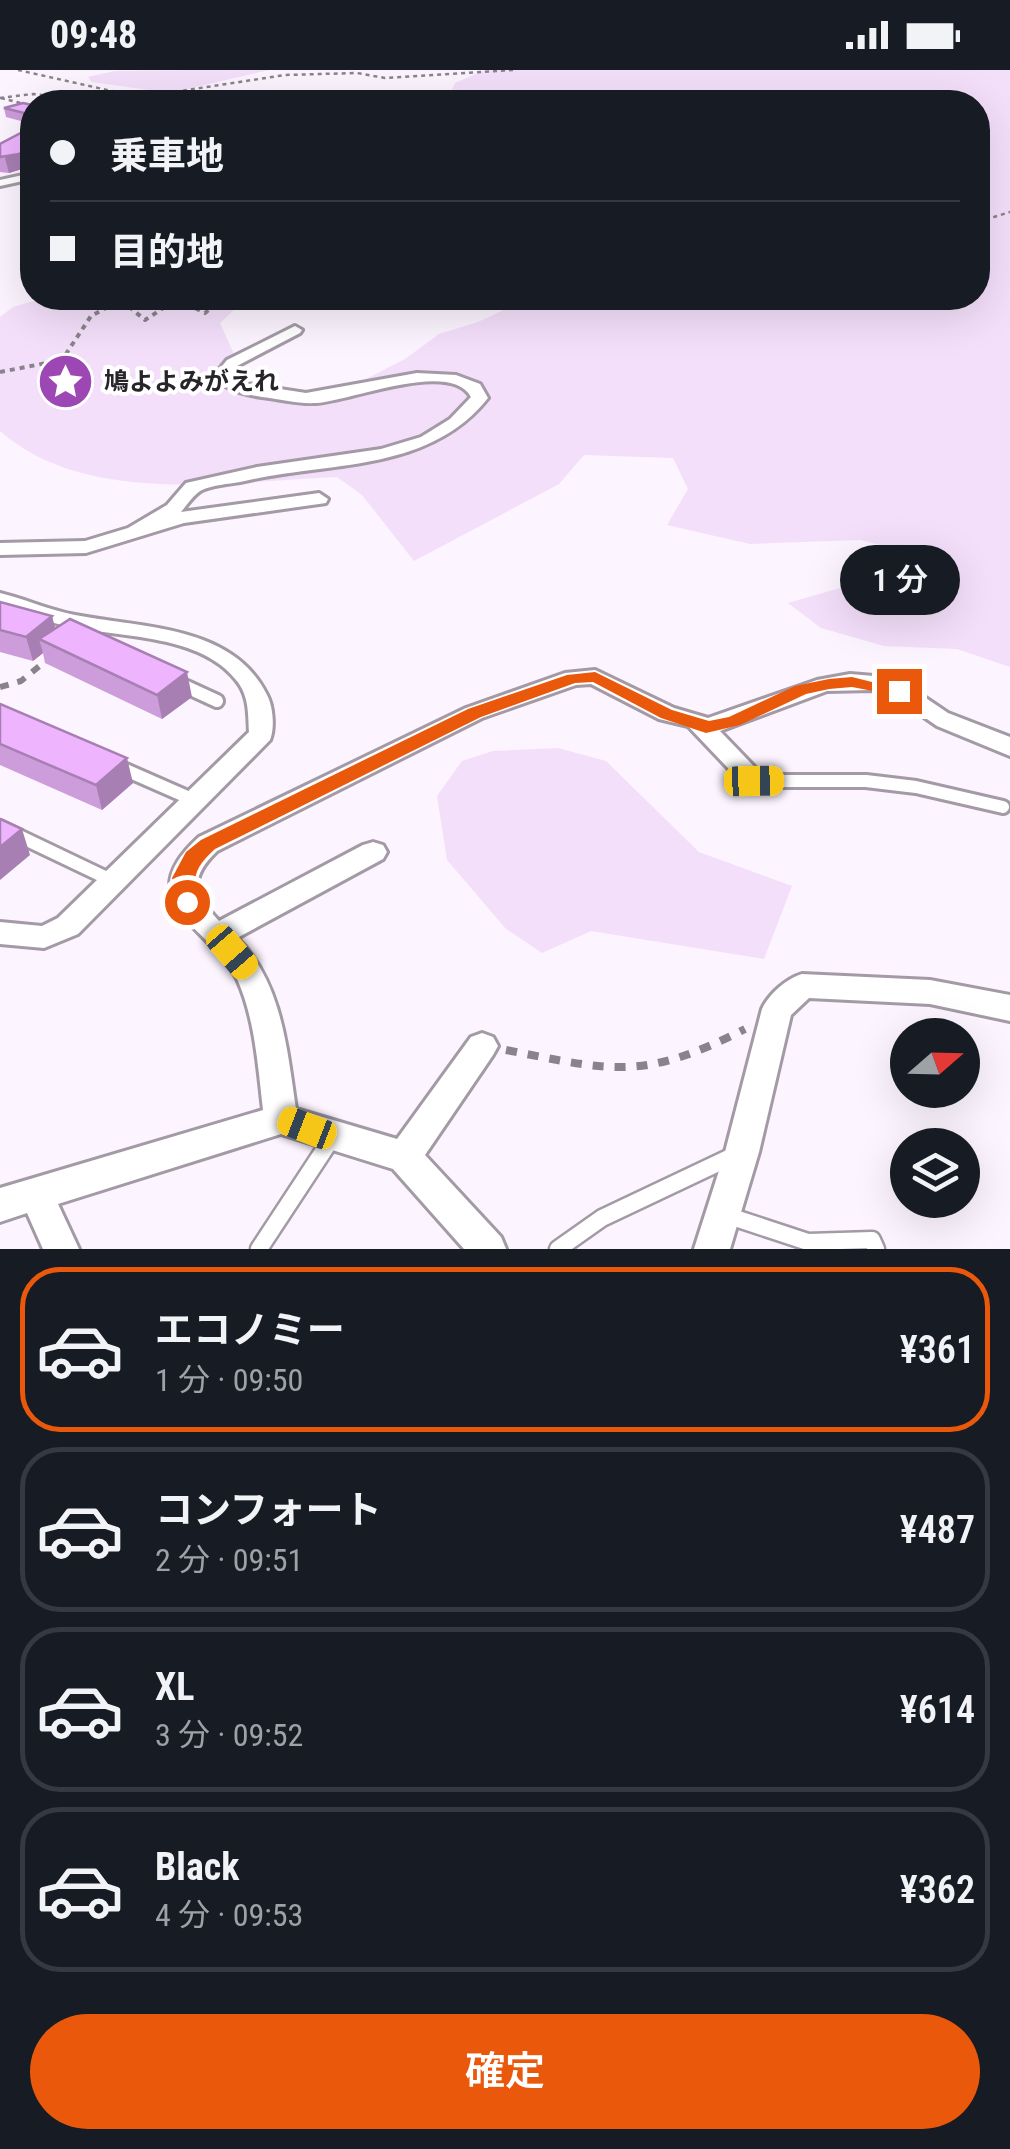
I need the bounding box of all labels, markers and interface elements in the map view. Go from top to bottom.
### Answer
text: 09:48 [50,13,137,57]
text: 乗車地 [110,134,224,178]
text: 目的地 [110,230,224,274]
place icon: 鳩よよみがえれ [35,351,95,411]
place label: 鳩よよみがえれ [104,367,279,396]
callout: 1 分 [839,546,959,616]
text: 1 分 [872,561,928,599]
route end [877,669,922,714]
car [724,765,784,797]
route start [165,880,210,925]
car [201,920,263,984]
north arrow [890,1018,980,1108]
map controls [890,1018,980,1218]
car [274,1103,340,1153]
button: layers [890,1128,980,1218]
icon: car [35,1305,125,1395]
text: エコノミー [155,1308,345,1352]
text: ¥361 [900,1328,975,1372]
text: 1 分 · 09:50 [155,1361,303,1399]
icon: car [35,1485,125,1575]
text: コンフォート [155,1488,382,1532]
text: ¥487 [900,1508,975,1552]
text: 2 分 · 09:51 [155,1541,303,1579]
icon: car [35,1665,125,1755]
text: XL [155,1665,194,1709]
text: ¥614 [900,1688,975,1732]
text: 3 分 · 09:52 [155,1716,303,1754]
icon: car [35,1845,125,1935]
text: Black [155,1845,239,1889]
text: ¥362 [900,1868,975,1912]
text: 4 分 · 09:53 [155,1896,303,1934]
button: 確定 [30,2014,980,2129]

